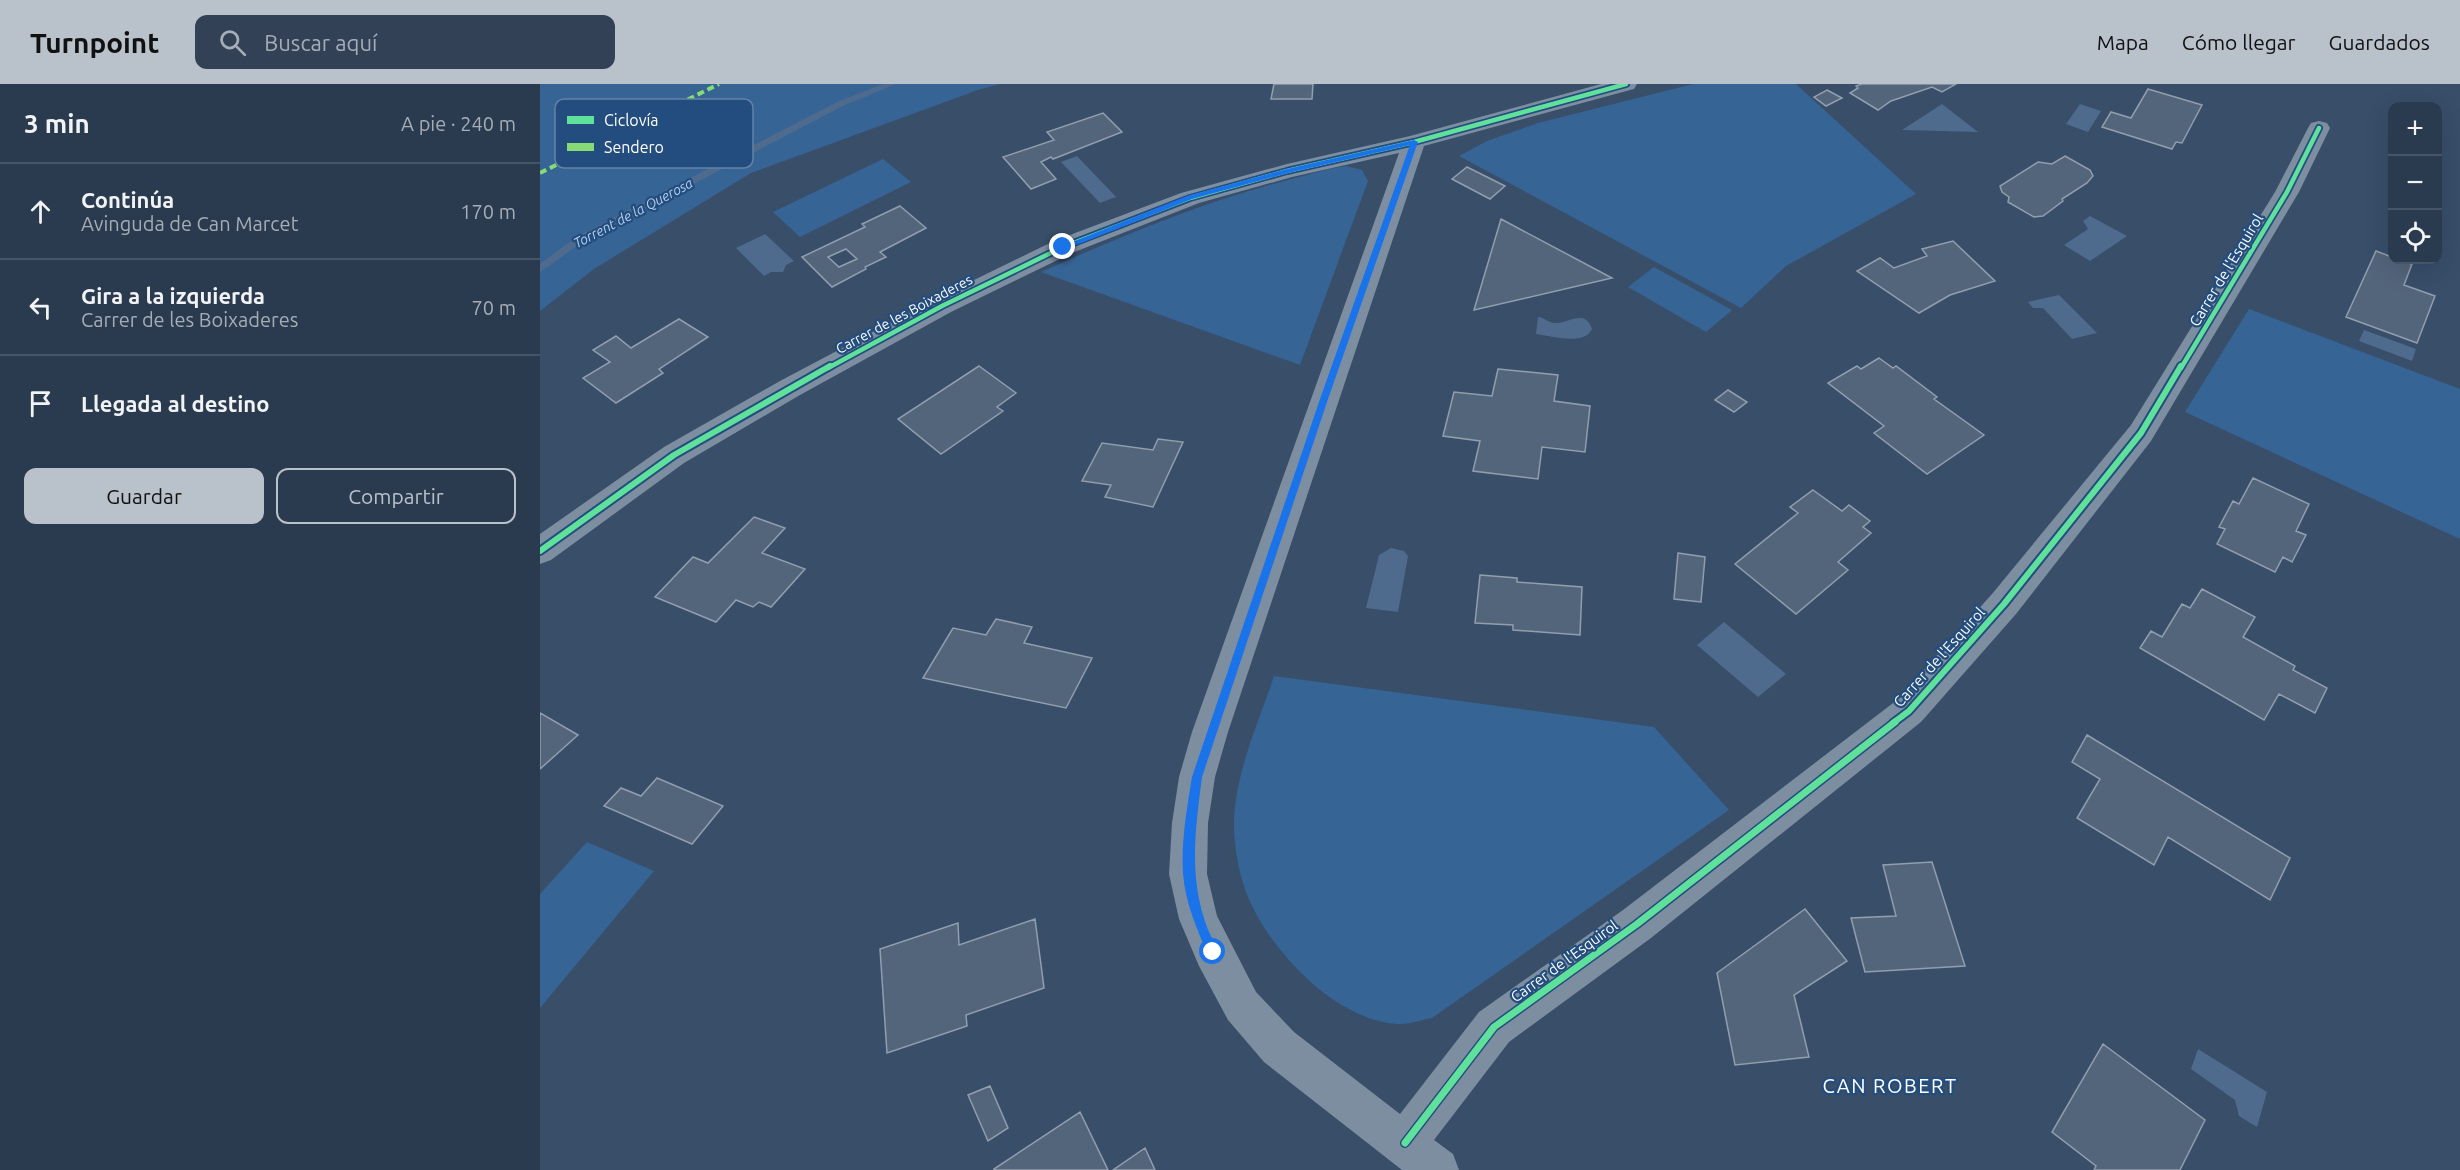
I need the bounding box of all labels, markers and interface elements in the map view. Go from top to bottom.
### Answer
search box [195,15,615,69]
icon: search [216,26,249,59]
text: Turnpoint [30,27,159,58]
text: Buscar aquí [264,30,377,55]
text: Mapa [2097,30,2149,54]
text: Cómo llegar [2182,30,2296,54]
text: Guardados [2329,30,2430,54]
legend [555,99,753,168]
map controls [2388,102,2442,264]
button: + [2388,102,2442,156]
text: 3 min [24,109,90,138]
text: Ciclovía [604,111,659,129]
text: A pie · 240 m [401,112,516,135]
text: Sendero [604,138,664,156]
button: − [2388,156,2442,210]
water label: Torrent de la Querosa [571,175,696,252]
text: Continúa [81,187,174,212]
icon: ahead [24,195,57,228]
text: 170 m [460,200,516,223]
button: locate [2388,210,2442,264]
street label: Carrer de l'Esquirol [2186,211,2266,329]
text: Avinguda de Can Marcet [81,212,299,235]
route end [1049,233,1075,259]
street label: Carrer de les Boixaderes [833,271,975,357]
text: Gira a la izquierda [81,283,265,308]
icon: left [24,291,57,324]
text: 70 m [472,296,516,319]
text: Carrer de les Boixaderes [81,308,298,331]
icon: arrive [24,387,57,420]
text: Llegada al destino [81,391,269,416]
button: Guardar [24,468,264,524]
button: Compartir [276,468,516,524]
street label: Carrer de l'Esquirol [1890,604,1988,710]
street label: Carrer de l'Esquirol [1507,916,1621,1005]
route start [1199,938,1225,964]
district label: CAN ROBERT [1822,1074,1958,1097]

